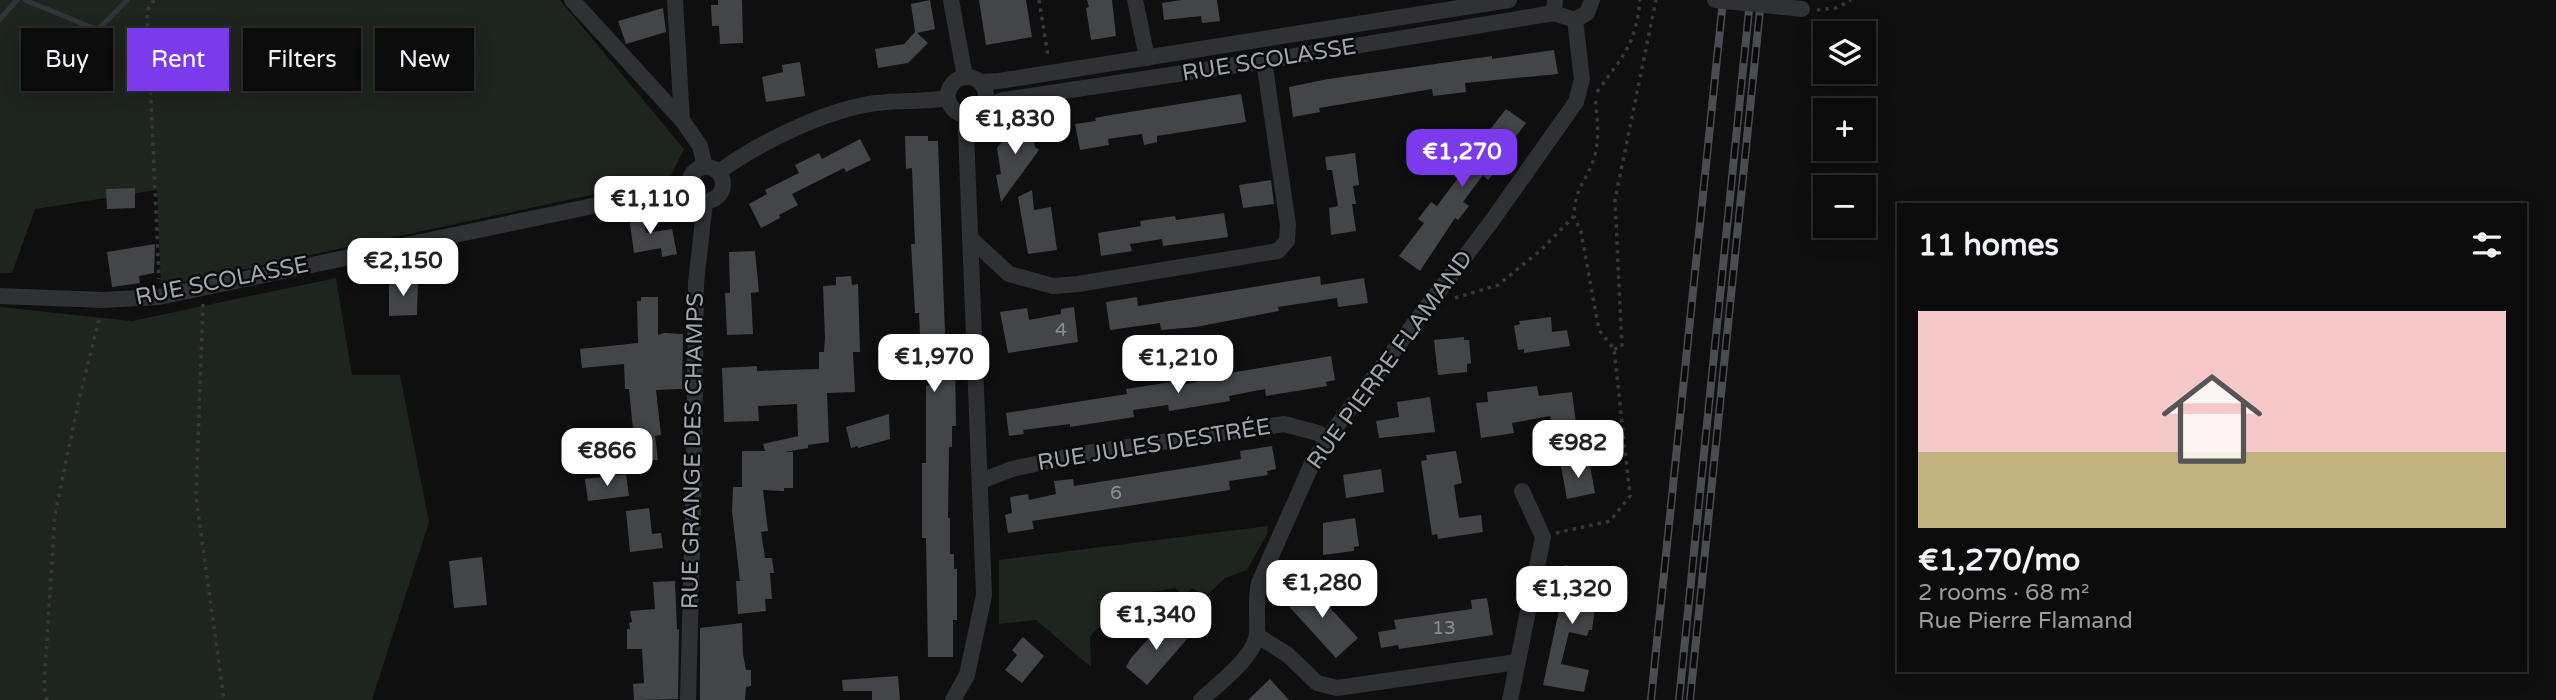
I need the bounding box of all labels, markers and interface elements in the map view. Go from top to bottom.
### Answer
map controls [1813,21,1876,238]
button: layers [1813,21,1876,84]
chip: Buy [21,28,113,91]
chip: Rent [127,28,229,91]
chip: Filters [243,28,361,91]
chip: New [375,28,474,91]
street label: RUE SCOLASSE [1180,32,1358,88]
pin: €1,830 [958,96,1072,156]
button: + [1813,98,1876,161]
text: €1,830 [975,105,1055,133]
pin: €1,270 [1405,130,1519,189]
text: €1,270 [1422,138,1502,166]
button: − [1813,175,1876,238]
pin: €1,110 [593,176,707,236]
text: €1,110 [610,185,690,213]
icon: filters [2468,226,2506,264]
text: 11 homes [1918,227,2059,264]
pin: €2,150 [346,238,460,298]
street label: RUE PIERRE FLAMAND [1301,245,1479,475]
text: €2,150 [363,247,443,275]
street label: RUE SCOLASSE [133,250,311,312]
street label: RUE GRANGE DES CHAMPS [676,293,710,609]
house number: 4 [1055,319,1067,341]
pin: €1,970 [877,334,991,394]
pin: €1,210 [1121,336,1235,395]
text: €1,970 [894,343,974,371]
text: €1,210 [1138,344,1218,372]
icon: home [2149,356,2275,482]
street label: RUE JULES DESTRÉE [1035,413,1273,477]
pin: €982 [1537,420,1619,480]
pin: €866 [566,428,648,488]
text: €982 [1548,429,1608,457]
text: €866 [577,437,637,465]
house number: 6 [1110,482,1122,504]
text: €1,270/mo [1918,542,2080,579]
pin: €1,280 [1265,560,1379,620]
pin: €1,320 [1515,566,1629,626]
text: €1,280 [1282,569,1362,597]
text: €1,320 [1532,575,1612,603]
text: 2 rooms · 68 m² [1918,579,2089,607]
pin: €1,340 [1099,592,1213,652]
text: €1,340 [1116,601,1196,629]
text: Rue Pierre Flamand [1918,607,2133,635]
house number: 13 [1432,617,1456,639]

